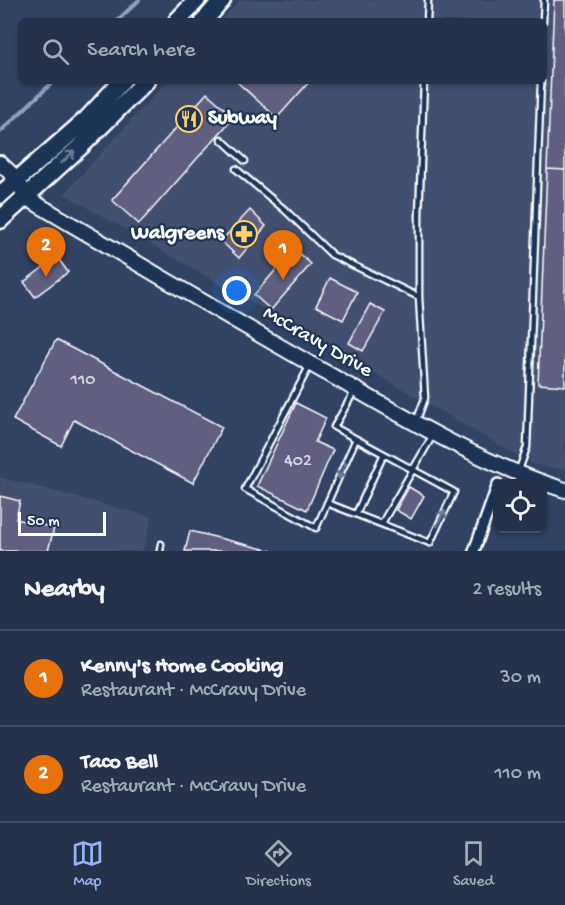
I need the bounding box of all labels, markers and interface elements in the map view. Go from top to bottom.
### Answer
search box [18,18,547,84]
icon: search [39,35,72,68]
text: Search here [87,38,195,64]
restaurant icon: Subway [174,104,204,134]
place label: Subway [208,107,278,132]
one-way arrow [61,150,76,164]
pharmacy icon: Walgreens [229,219,259,249]
place label: Walgreens [130,222,225,247]
pin: 2 [26,228,66,277]
pin: 1 [264,230,302,280]
your location [222,276,251,305]
street label: McCravy Drive [258,302,377,385]
house number: 110 [70,370,95,391]
house number: 402 [284,451,312,472]
one-way arrow [335,461,347,479]
map controls [493,479,547,533]
button: locate [493,479,547,533]
scale bar [18,509,106,536]
one-way arrow [436,509,448,527]
text: 50 m [27,513,60,532]
text: Nearby [24,575,105,606]
text: 2 results [472,579,541,602]
text: Kenny's Home Cooking [81,654,284,680]
text: 1 [39,667,48,690]
text: 30 m [500,667,541,690]
text: Restaurant · McCravy Drive [81,680,306,703]
text: Taco Bell [81,750,158,776]
text: 2 [39,763,48,786]
text: 110 m [495,763,541,786]
text: Restaurant · McCravy Drive [81,776,306,799]
tab: Map [71,837,104,892]
tab: Directions [246,837,311,892]
tab: Saved [453,837,494,892]

